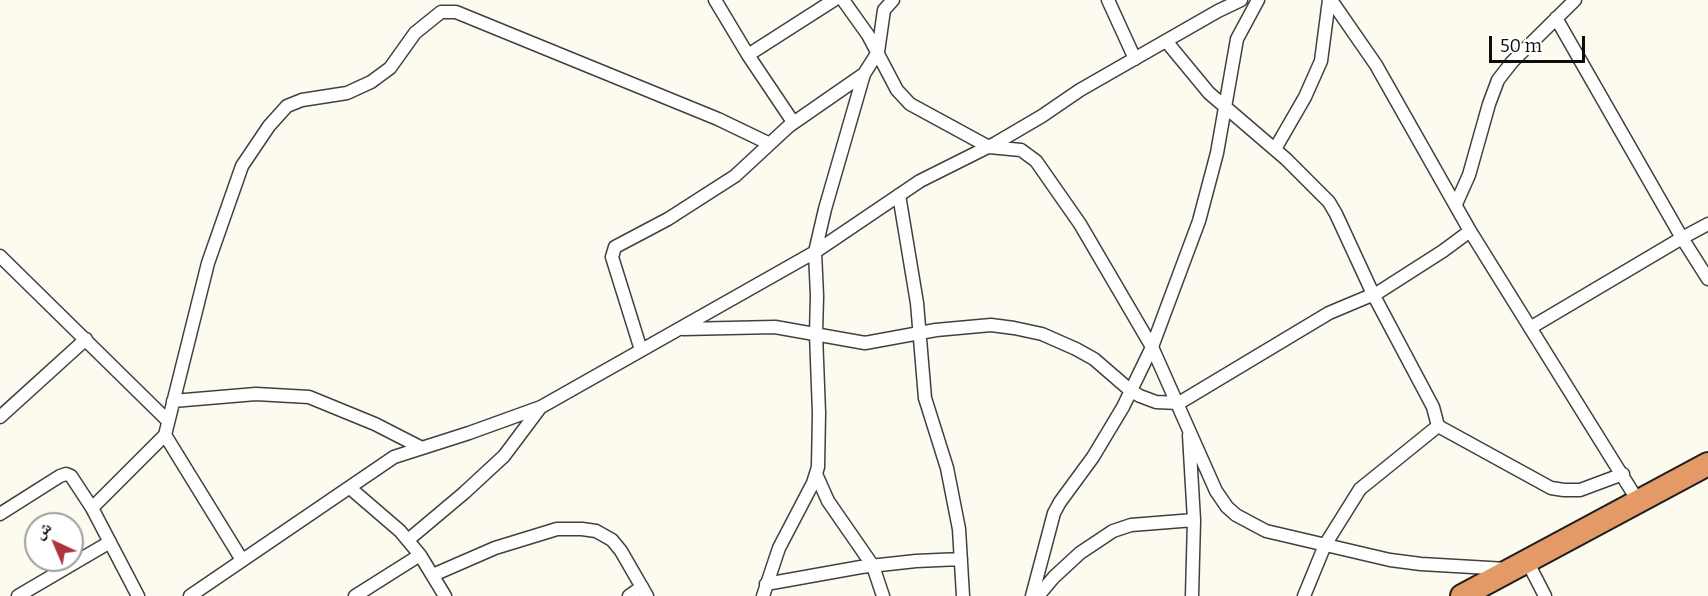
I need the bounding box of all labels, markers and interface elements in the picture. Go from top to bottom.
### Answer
scale bar [1492,24,1588,62]
text: 50 m [1500,35,1542,57]
north arrow [24,512,84,572]
text: ش [30,517,55,543]

